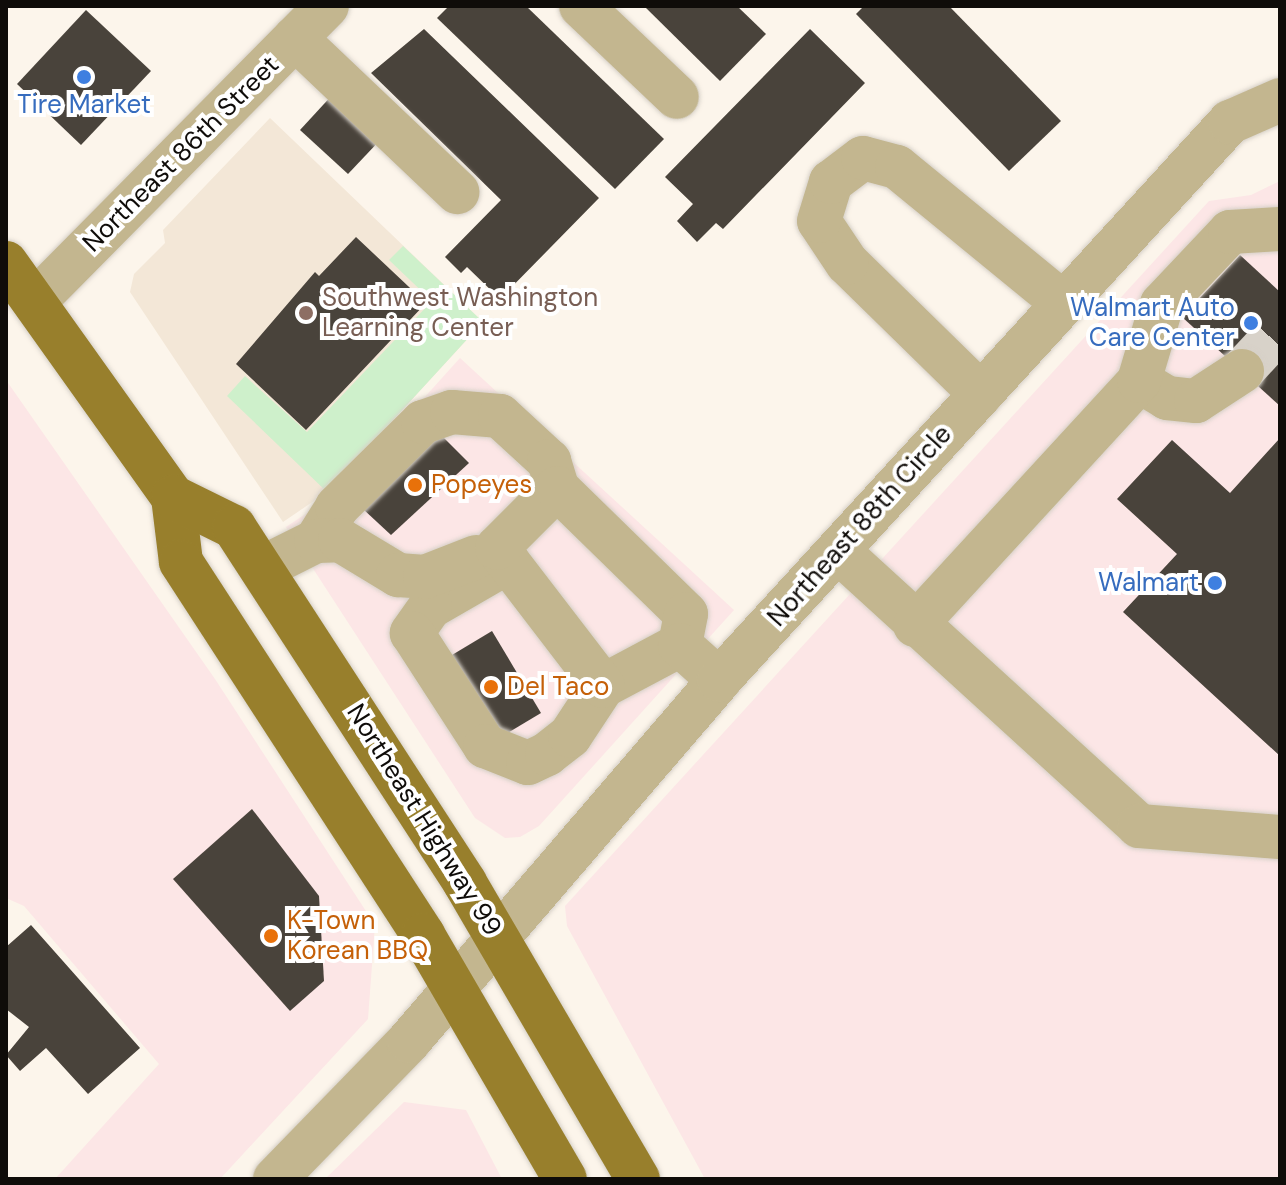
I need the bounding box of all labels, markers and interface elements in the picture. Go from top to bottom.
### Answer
street label: Northeast 86th Street [76,49,286,259]
marker: Tire Market [75,68,93,86]
place label: Tire Market [17,89,151,121]
place label: Southwest Washington Learning Center [322,282,598,344]
place label: Walmart Auto Care Center [1070,292,1235,354]
marker: Southwest Washington Learning Center [297,304,315,322]
marker: Walmart Auto Care Center [1242,314,1260,332]
street label: Northeast 88th Circle [761,419,959,633]
place label: Popeyes [431,469,532,501]
marker: Popeyes [406,476,424,494]
place label: Walmart [1098,567,1199,599]
marker: Walmart [1206,574,1224,592]
place label: Del Taco [507,671,609,703]
marker: Del Taco [482,678,500,696]
street label: Northeast Highway 99 [340,698,508,942]
place label: K-Town Korean BBQ [287,905,428,966]
marker: K-Town Korean BBQ [262,927,280,945]

